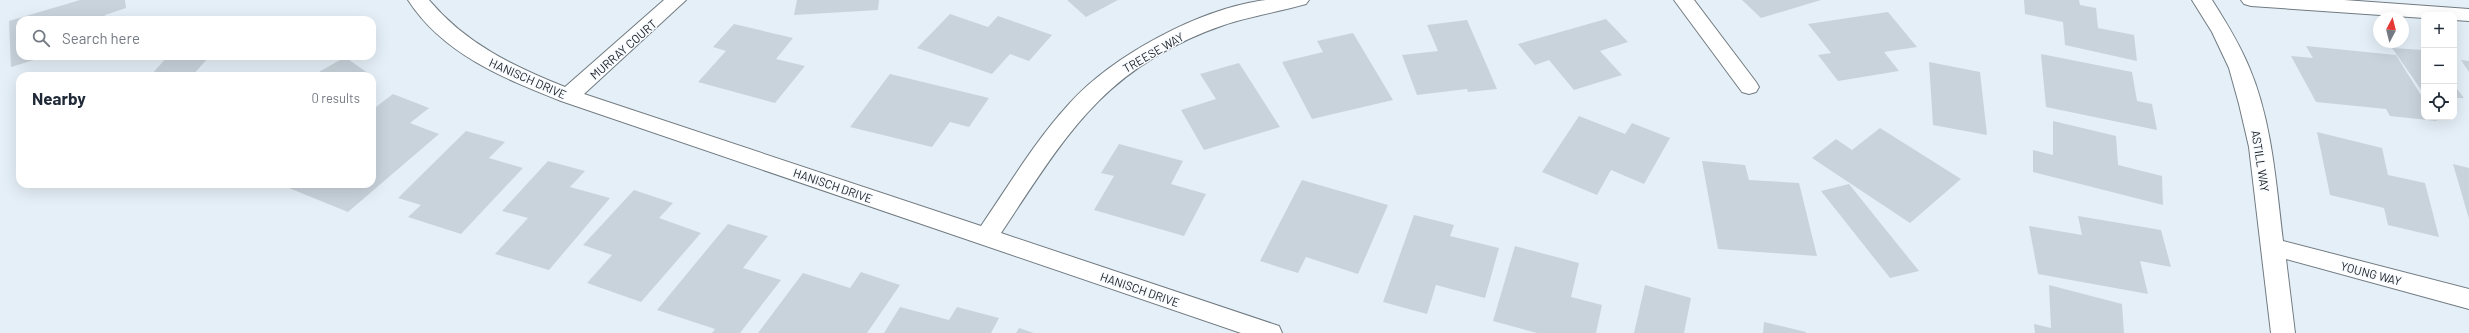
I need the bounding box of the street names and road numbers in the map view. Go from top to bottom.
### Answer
street label: MURRAY COURT [587,16,659,82]
street label: TREESE WAY [1120,29,1186,75]
street label: HANISCH DRIVE [487,55,569,101]
street label: ASTILL WAY [2249,129,2273,193]
street label: HANISCH DRIVE [791,165,875,205]
street label: YOUNG WAY [2339,258,2403,288]
street label: HANISCH DRIVE [1098,269,1182,309]

